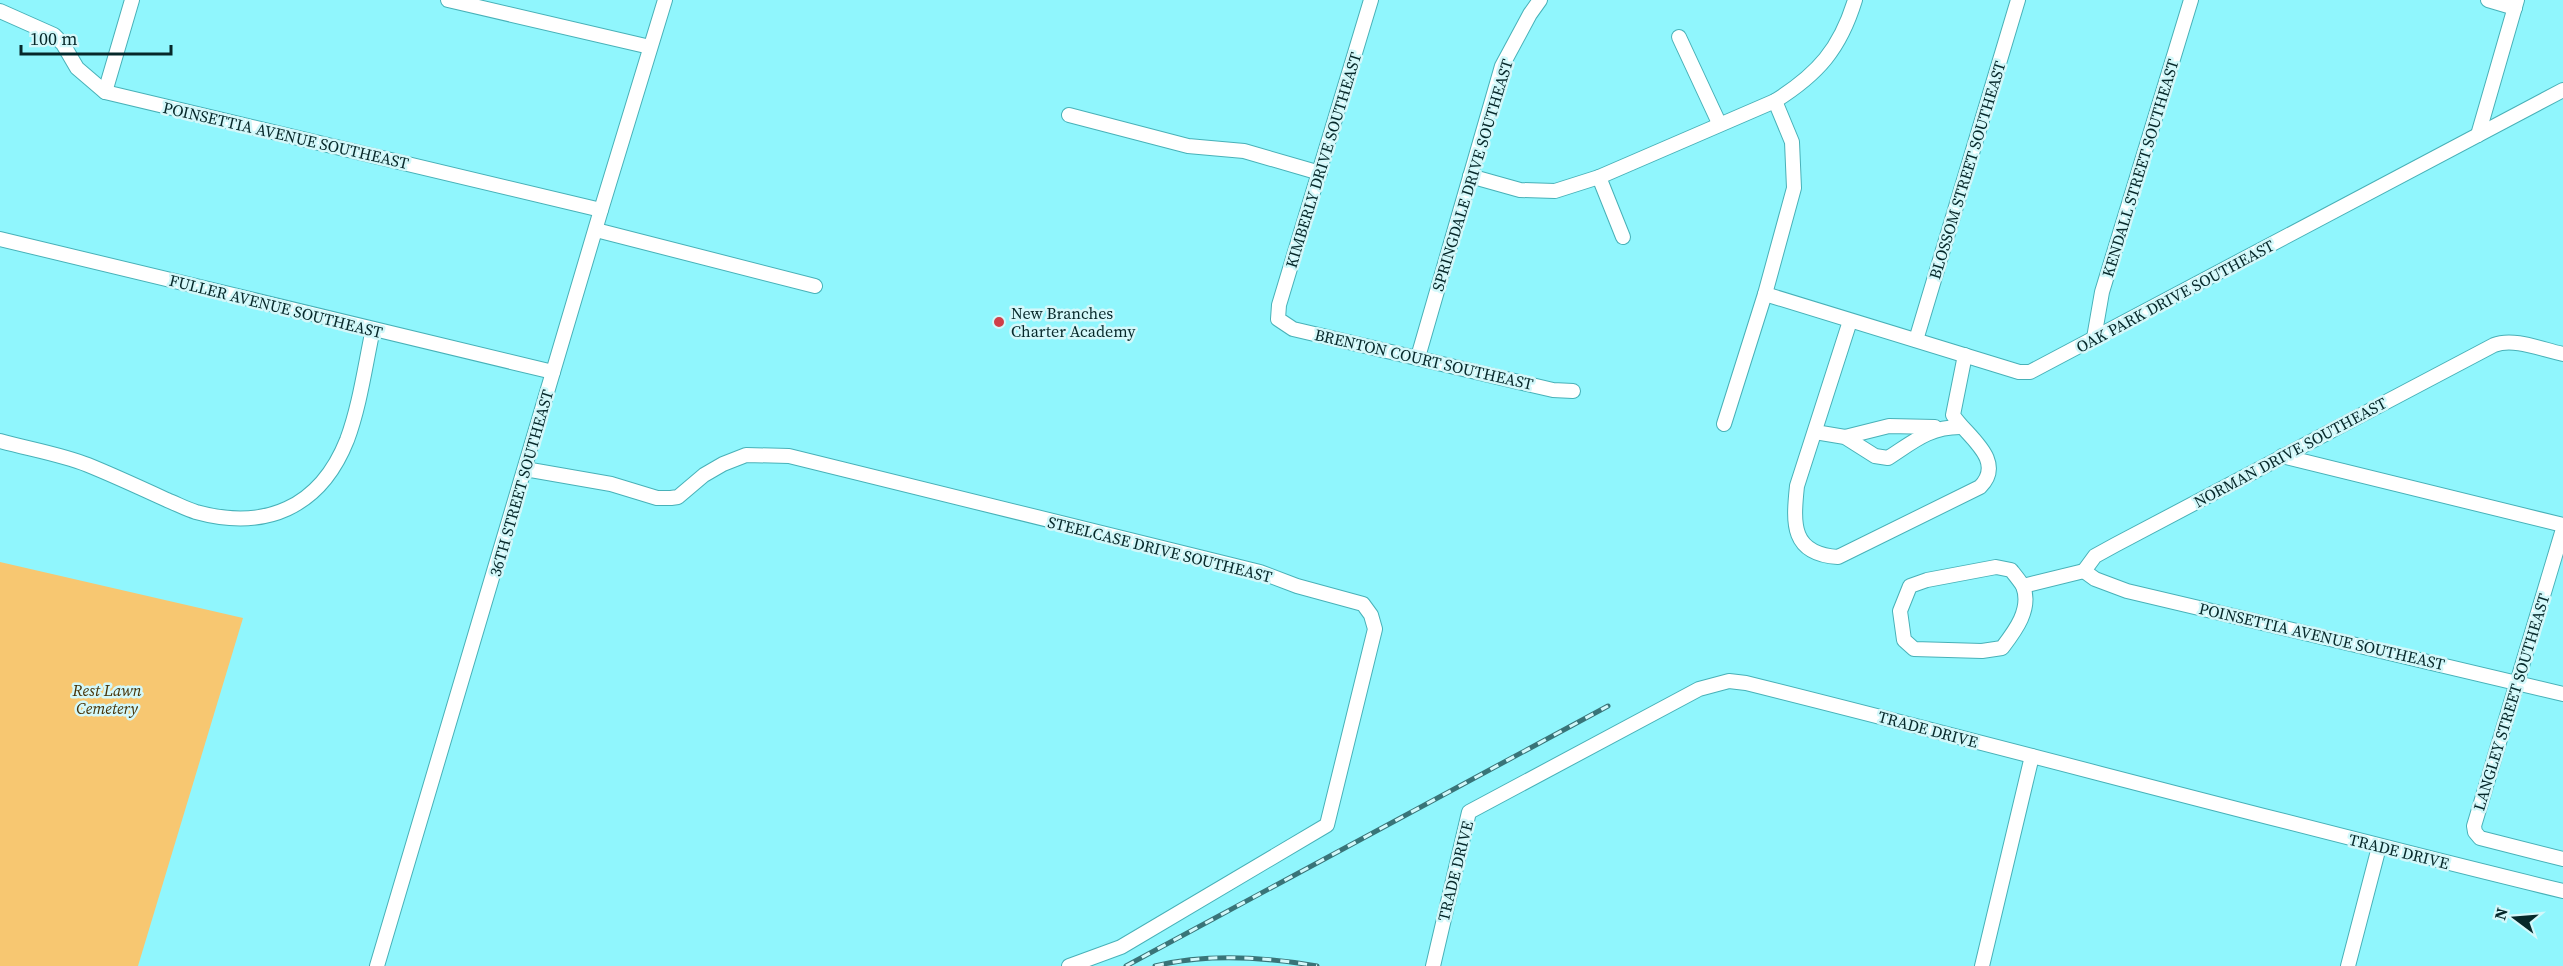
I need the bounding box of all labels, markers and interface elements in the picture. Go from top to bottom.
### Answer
scale bar [21,18,171,56]
text: 100 m [30,26,77,51]
street label: KIMBERLY DRIVE SOUTHEAST [1280,49,1366,270]
street label: SPRINGDALE DRIVE SOUTHEAST [1426,56,1518,294]
street label: KENDALL STREET SOUTHEAST [2096,56,2184,280]
street label: BLOSSOM STREET SOUTHEAST [1923,58,2011,282]
street label: POINSETTIA AVENUE SOUTHEAST [161,96,411,174]
street label: OAK PARK DRIVE SOUTHEAST [2072,234,2278,358]
street label: FULLER AVENUE SOUTHEAST [167,269,385,343]
place label: New Branches Charter Academy [1011,302,1136,342]
marker: New Branches Charter Academy [992,315,1006,329]
street label: BRENTON COURT SOUTHEAST [1312,323,1536,395]
street label: 36TH STREET SOUTHEAST [484,387,558,579]
street label: NORMAN DRIVE SOUTHEAST [2190,392,2391,512]
street label: STEELCASE DRIVE SOUTHEAST [1045,510,1275,588]
street label: LANGLEY STREET SOUTHEAST [2467,591,2555,813]
street label: POINSETTIA AVENUE SOUTHEAST [2197,597,2447,675]
park label: Rest Lawn Cemetery [71,679,142,719]
street label: TRADE DRIVE [1876,705,1981,753]
street label: TRADE DRIVE [1432,818,1478,923]
street label: TRADE DRIVE [2347,828,2452,874]
north arrow [2485,888,2545,948]
text: N [2488,905,2513,922]

